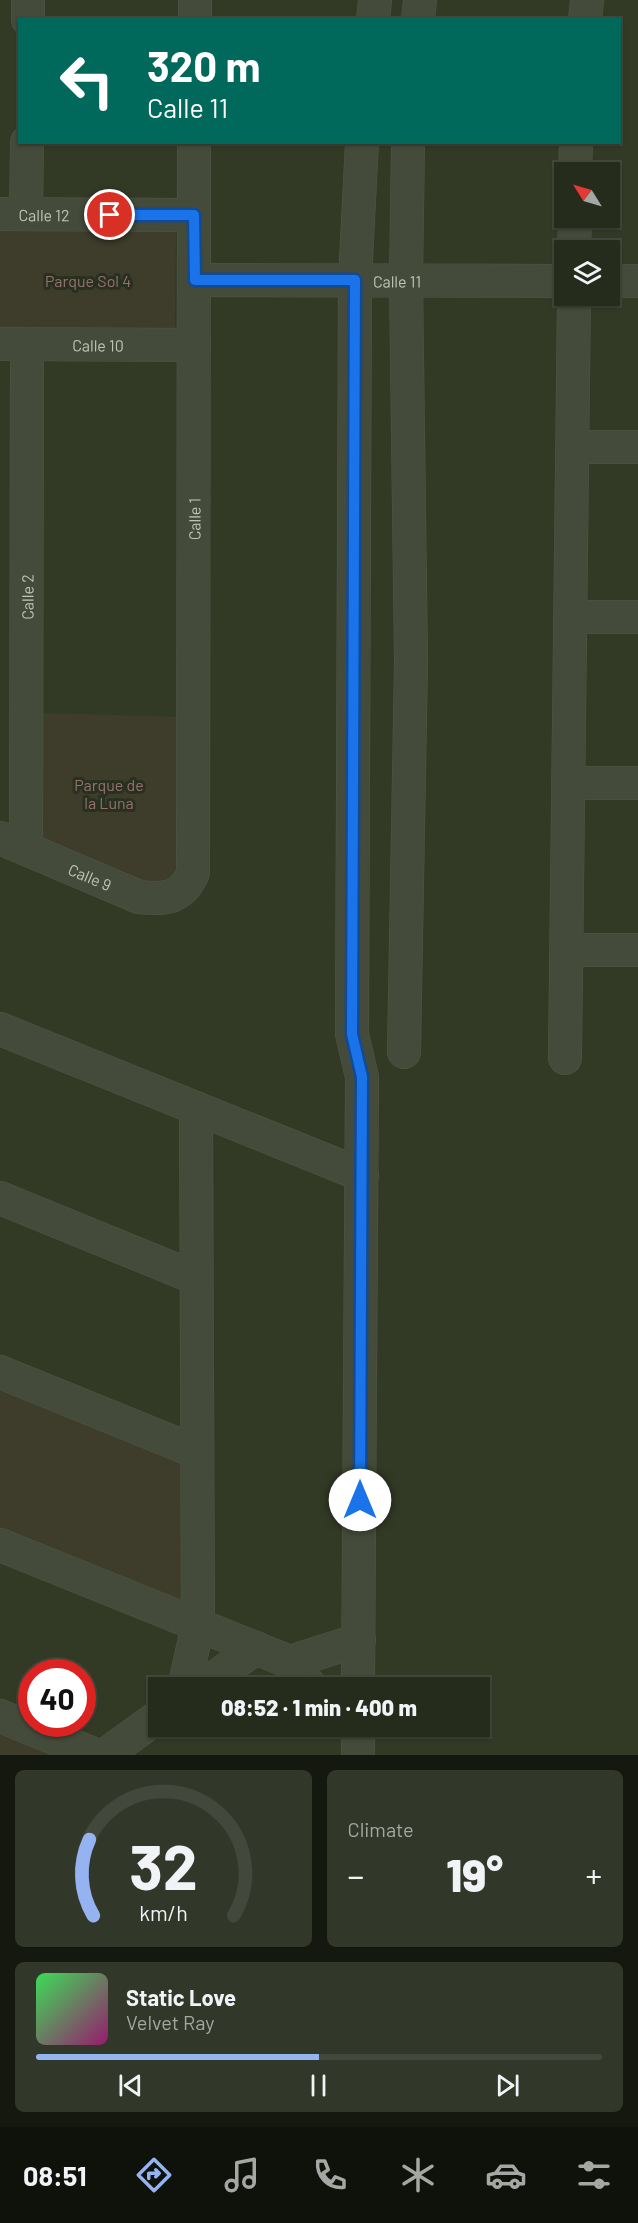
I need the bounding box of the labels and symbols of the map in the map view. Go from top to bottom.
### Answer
north arrow [554,162,620,228]
pin [84,189,135,240]
street label: Calle 12 [18,205,70,224]
park label: Parque Sol 4 [45,271,131,290]
street label: Calle 11 [373,271,421,290]
street label: Calle 10 [72,335,124,354]
street label: Calle 1 [184,498,203,540]
street label: Calle 2 [17,574,36,620]
park label: Parque de la Luna [74,775,144,812]
street label: Calle 9 [66,859,115,894]
position arrow [328,1468,392,1532]
speed limit sign: 40 [18,1659,96,1737]

